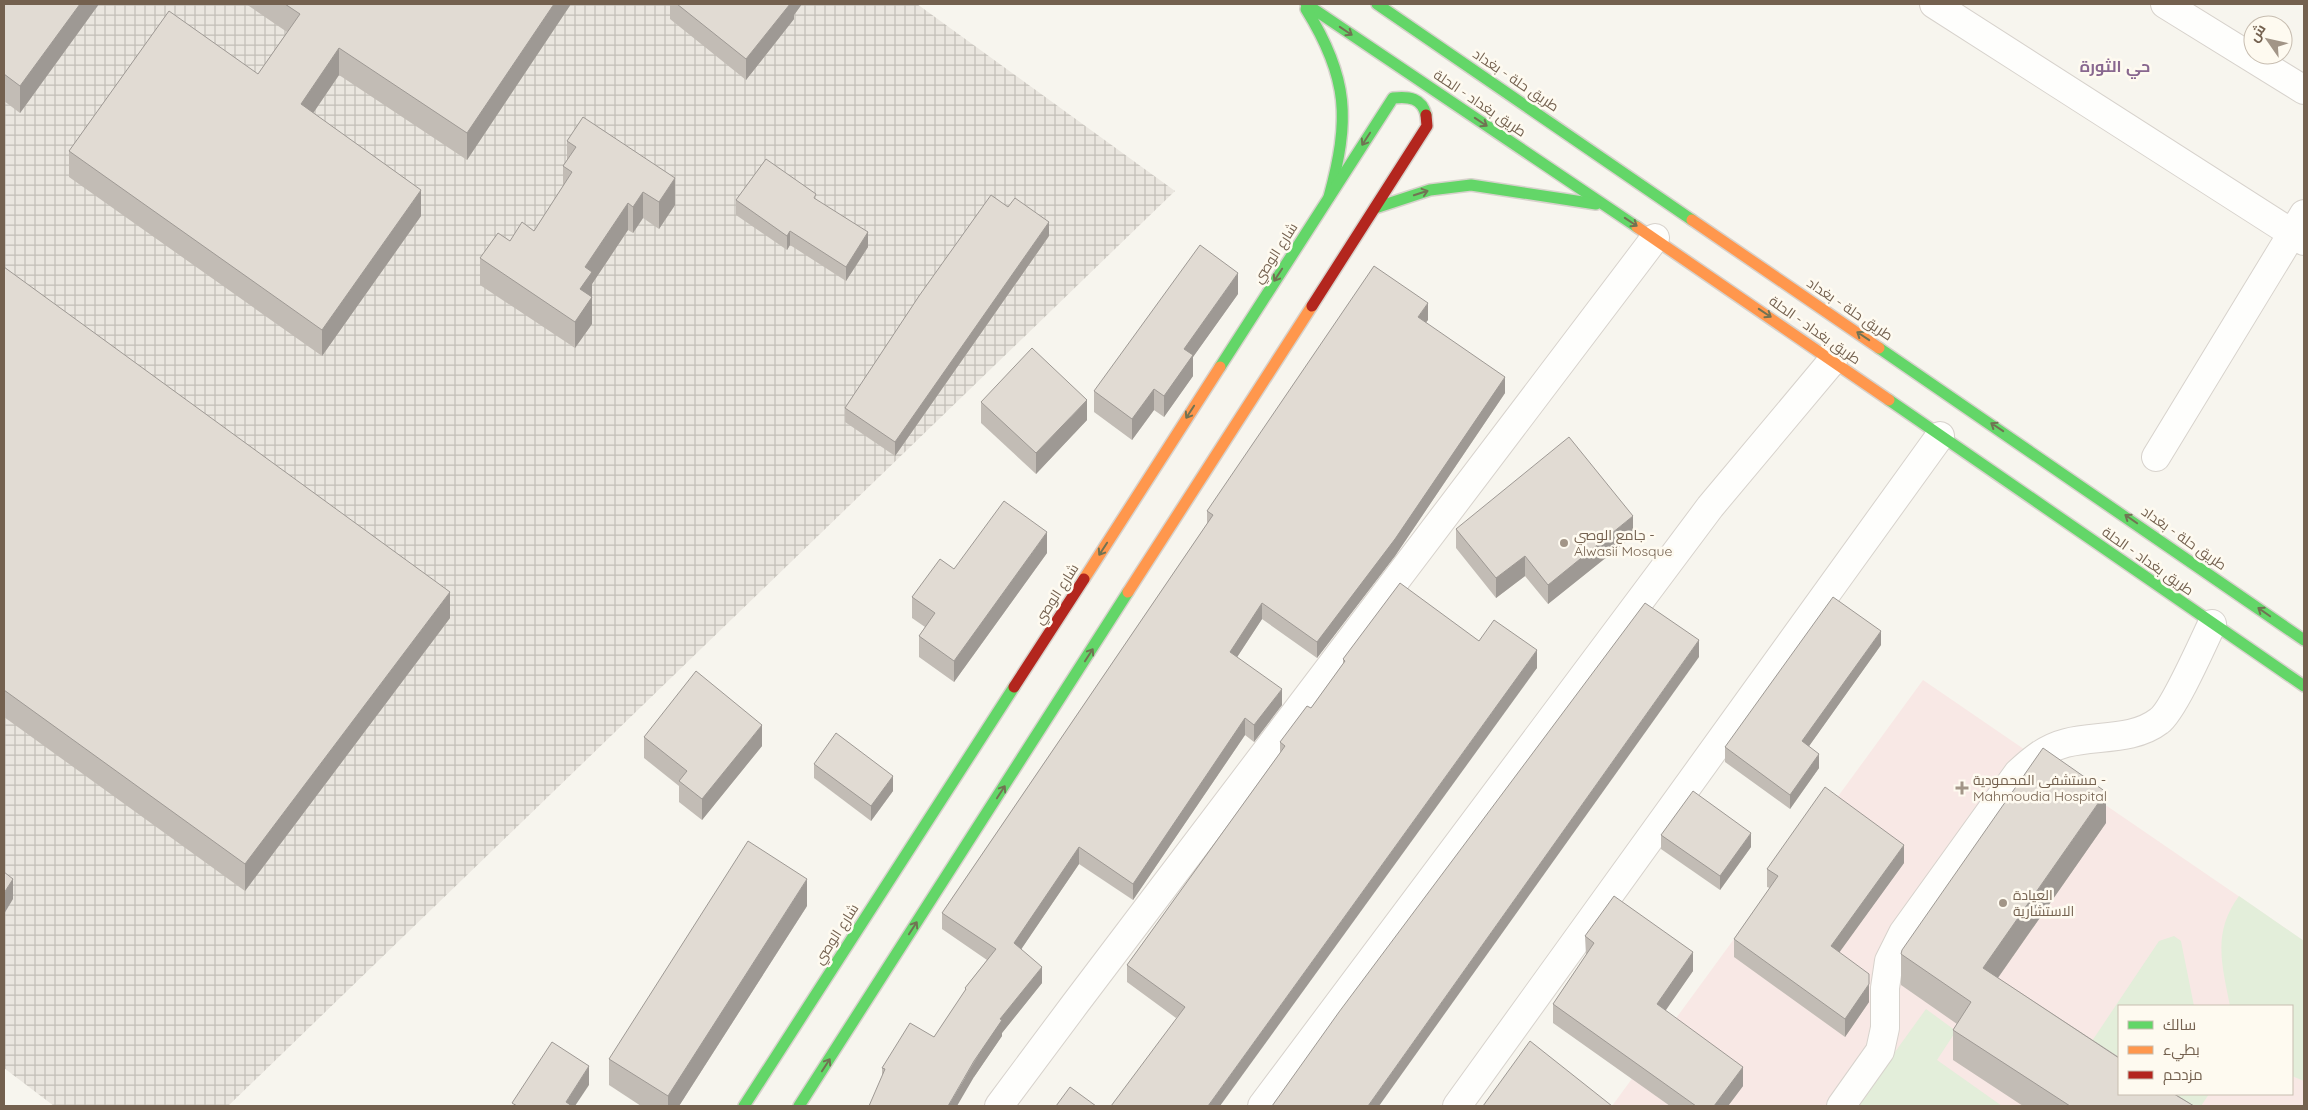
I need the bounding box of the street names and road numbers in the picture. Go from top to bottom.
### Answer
street label: طريق حلة - بغداد [1470,45,1562,115]
street label: طريق بغداد - الحلة [1430,65,1530,141]
street label: شارع الوصي [1249,219,1303,288]
street label: طريق حلة - بغداد [1804,274,1896,344]
street label: طريق بغداد - الحلة [1766,292,1864,368]
street label: طريق حلة - بغداد [2138,502,2230,574]
street label: طريق بغداد - الحلة [2099,523,2197,599]
street label: شارع الوصي [1030,560,1084,629]
street label: شارع الوصي [810,900,864,969]

